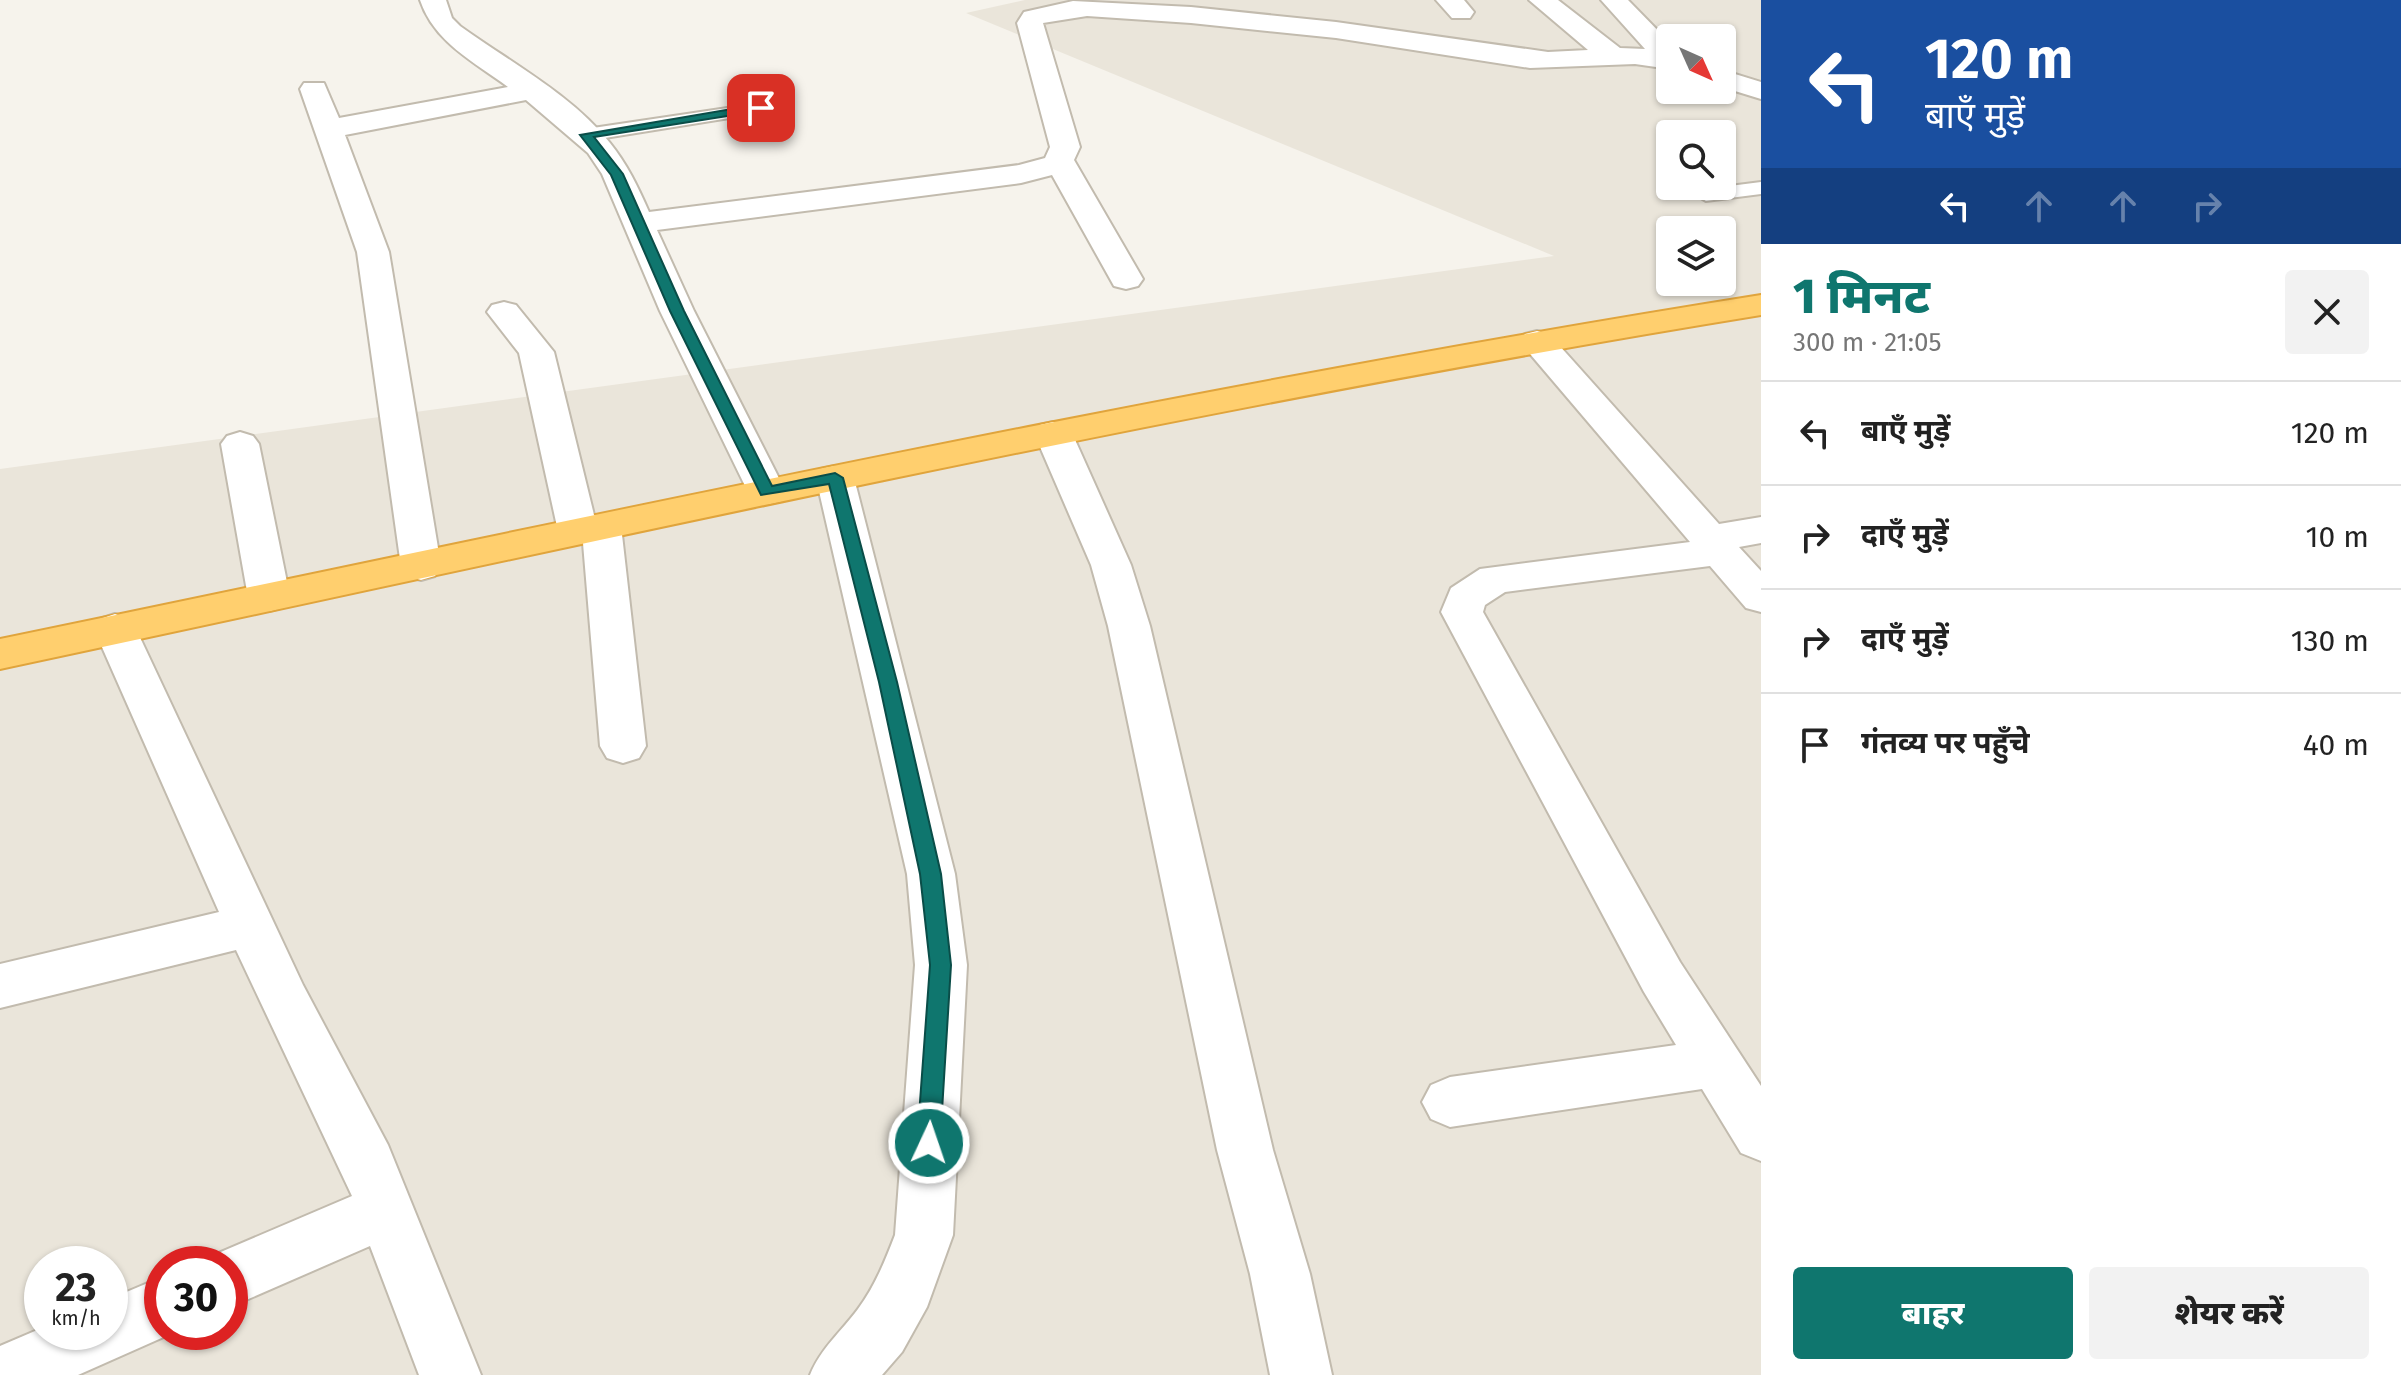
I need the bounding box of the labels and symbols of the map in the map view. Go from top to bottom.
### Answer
north arrow [1656,24,1736,104]
pin [727,74,795,142]
position arrow [887,1101,971,1185]
speed limit sign: 30 [144,1246,248,1350]

